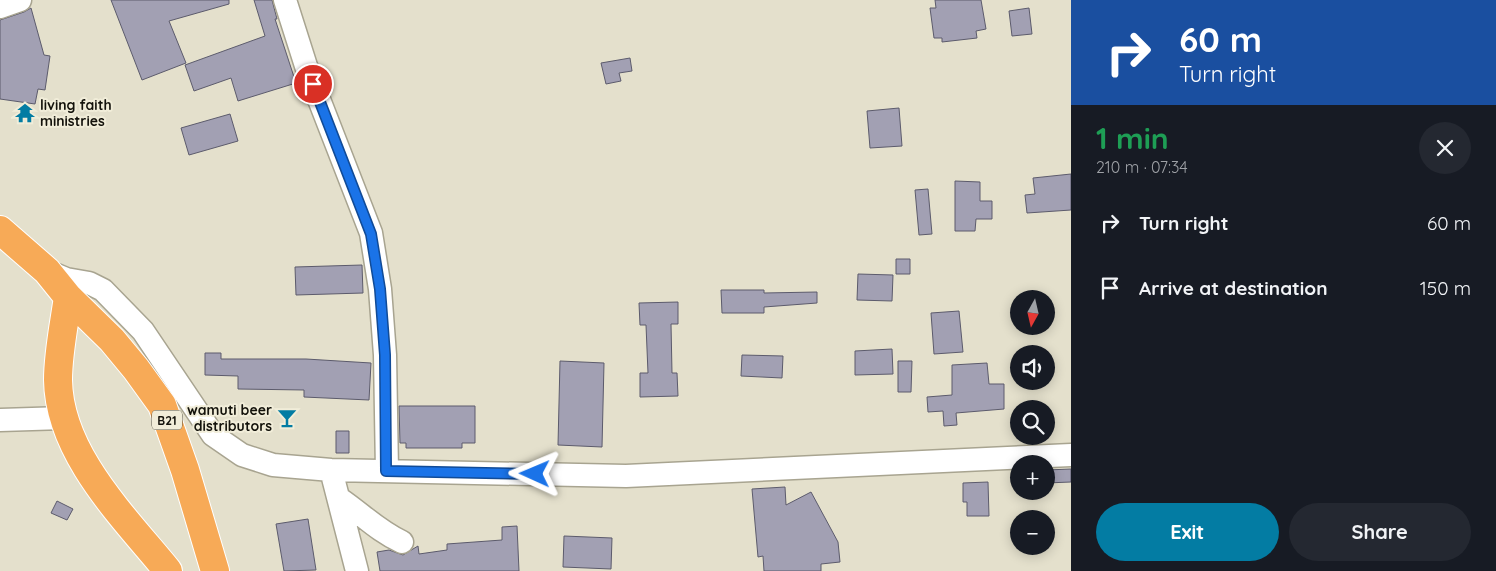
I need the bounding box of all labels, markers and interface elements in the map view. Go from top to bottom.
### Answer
text: 60 m [1179,17,1262,61]
icon: right [1096,20,1161,85]
text: Turn right [1179,60,1276,88]
pin [292,63,334,105]
icon: arrive [299,70,327,98]
place label: living faith ministries [40,96,112,130]
temple icon: living faith ministries [14,102,36,124]
text: 1 min [1096,119,1169,157]
button: close [1419,122,1471,174]
text: 210 m · 07:34 [1096,157,1188,177]
icon: right [1096,209,1124,237]
text: Turn right [1139,211,1228,235]
text: 60 m [1427,211,1471,235]
icon: arrive [1096,274,1124,302]
text: Arrive at destination [1139,276,1328,300]
text: 150 m [1420,276,1471,300]
north arrow [1010,290,1055,335]
map controls [1010,290,1055,555]
button: sound [1010,345,1055,390]
button: search [1010,400,1055,445]
place label: wamuti beer distributors [187,401,272,435]
bar icon: wamuti beer distributors [276,407,298,429]
road number: B21 [152,410,182,430]
position arrow [508,447,560,499]
button: + [1010,455,1055,500]
button: Exit [1096,503,1279,561]
button: Share [1289,503,1471,561]
button: − [1010,510,1055,555]

